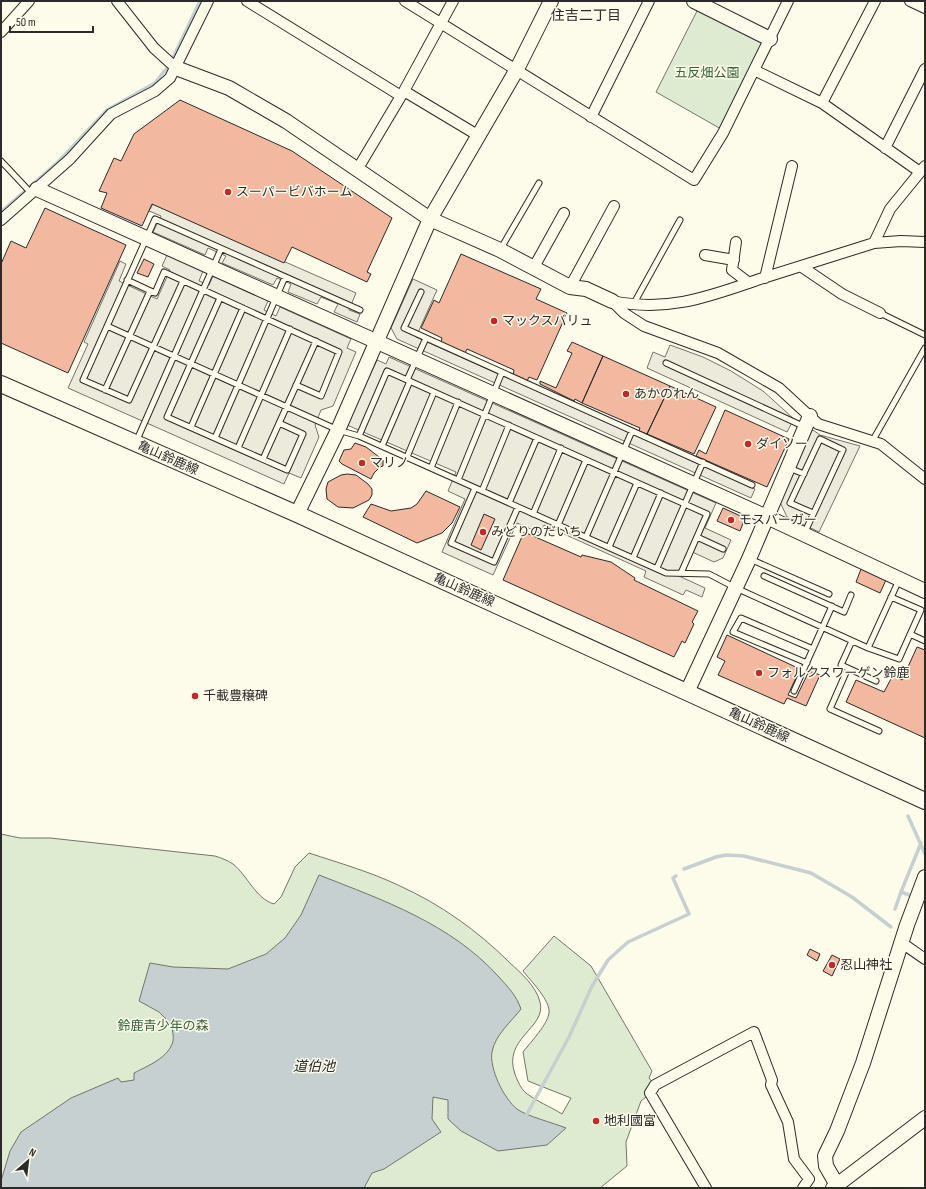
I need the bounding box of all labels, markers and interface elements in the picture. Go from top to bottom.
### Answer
district label: 住吉二丁目 [551,7,621,24]
scale bar [10,8,93,34]
text: 50 m [16,15,36,30]
park label: 五反畑公園 [674,65,740,81]
place label: スーパービバホーム [236,184,352,200]
marker: スーパービバホーム [223,187,233,197]
place label: マックスバリュ [502,313,593,329]
marker: マックスバリュ [489,316,499,326]
place label: あかのれん [634,386,699,402]
marker: あかのれん [621,389,631,399]
place label: ダイソー [756,436,808,452]
street label: 亀山鈴鹿線 [135,437,201,479]
marker: ダイソー [743,439,753,449]
place label: マリノ [370,455,409,471]
marker: マリノ [357,458,367,468]
place label: モスバーガー [739,512,817,528]
marker: モスバーガー [726,515,736,525]
place label: みどりのだいち [491,524,582,540]
marker: みどりのだいち [478,527,488,537]
street label: 亀山鈴鹿線 [431,569,497,611]
place label: フォルクスワーゲン鈴鹿 [767,665,910,681]
marker: フォルクスワーゲン鈴鹿 [754,668,764,678]
place label: 千載豊穣碑 [203,688,268,704]
marker: 千載豊穣碑 [190,691,200,701]
street label: 亀山鈴鹿線 [726,704,792,746]
place label: 忍山神社 [840,957,892,973]
marker: 忍山神社 [827,960,837,970]
park label: 鈴鹿青少年の森 [117,1018,209,1034]
water label: 道伯池 [293,1058,337,1075]
place label: 地利國富 [604,1113,656,1129]
marker: 地利國富 [591,1116,601,1126]
north arrow [8,1141,48,1181]
text: N [27,1145,38,1160]

